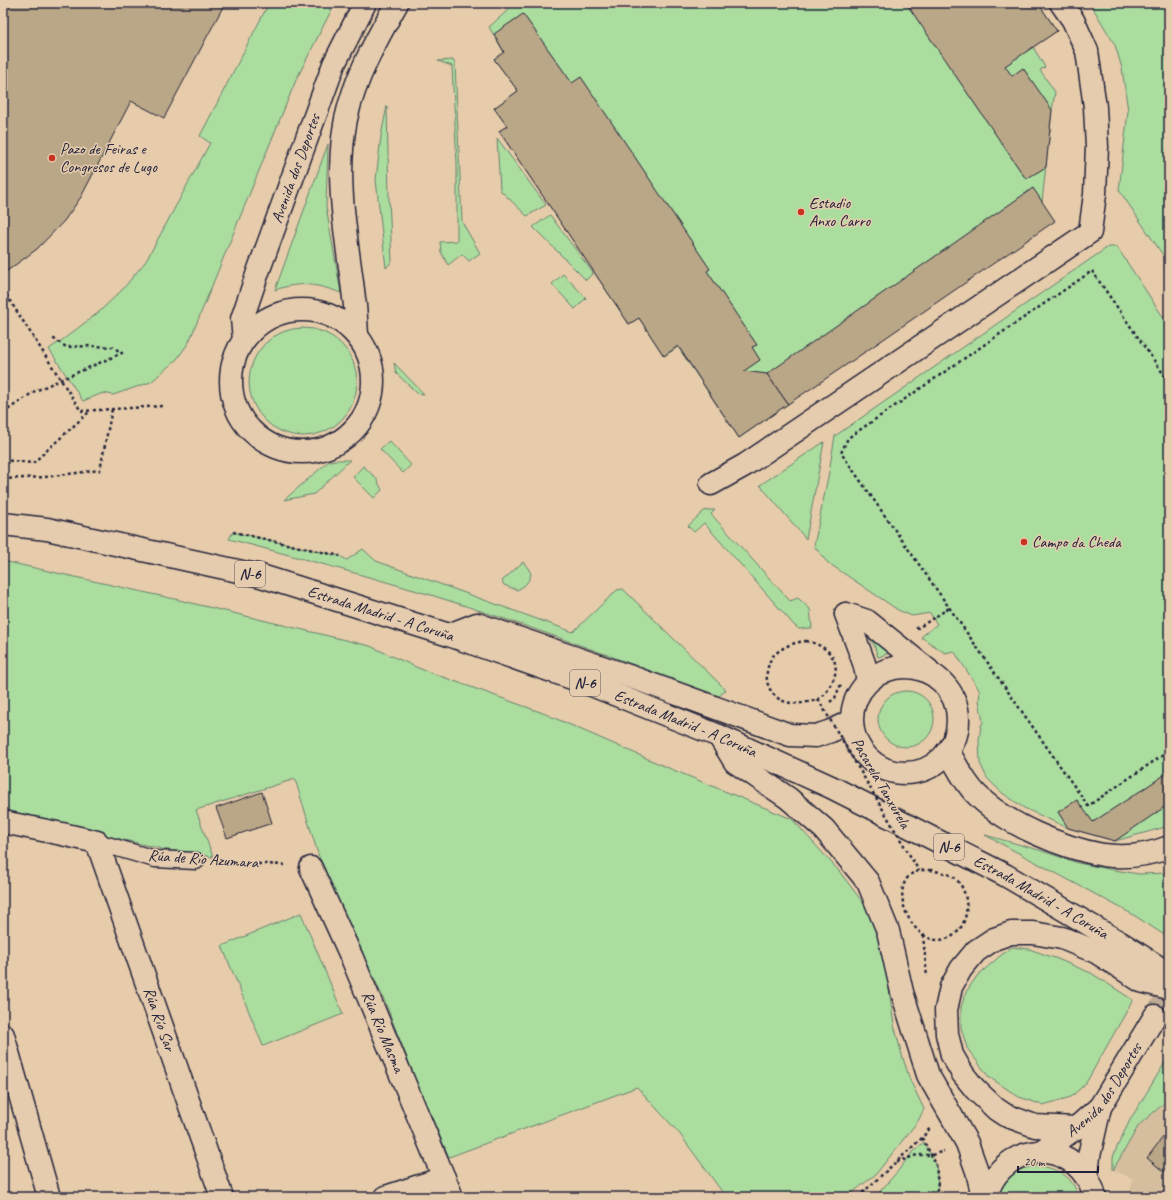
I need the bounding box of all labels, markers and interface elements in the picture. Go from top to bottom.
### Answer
street label: Avenida dos Deportes [267,110,325,226]
place label: Pazo de Feiras e Congresos de Lugo [60,139,158,177]
marker: Pazo de Feiras e Congresos de Lugo [47,153,57,163]
place label: Estadio Anxo Carro [809,193,872,231]
marker: Estadio Anxo Carro [796,207,806,217]
place label: Campo da Cheda [1032,532,1122,552]
marker: Campo da Cheda [1019,537,1029,547]
road number: N-6 [235,561,265,587]
street label: Estrada Madrid - A Coruña [305,581,458,646]
road number: N-6 [570,670,600,696]
street label: Estrada Madrid - A Coruña [611,685,761,762]
street label: Pasarela Tanxurela [847,734,916,833]
road number: N-6 [934,834,964,860]
street label: Rúa de Río Azumara [147,845,260,873]
street label: Estrada Madrid - A Coruña [970,851,1113,944]
street label: Rúa Río Sar [139,985,181,1056]
street label: Rúa Río Masma [357,988,409,1077]
street label: Avenida dos Deportes [1062,1038,1147,1142]
scale bar [1018,1148,1098,1174]
text: 20 m [1024,1154,1046,1170]

